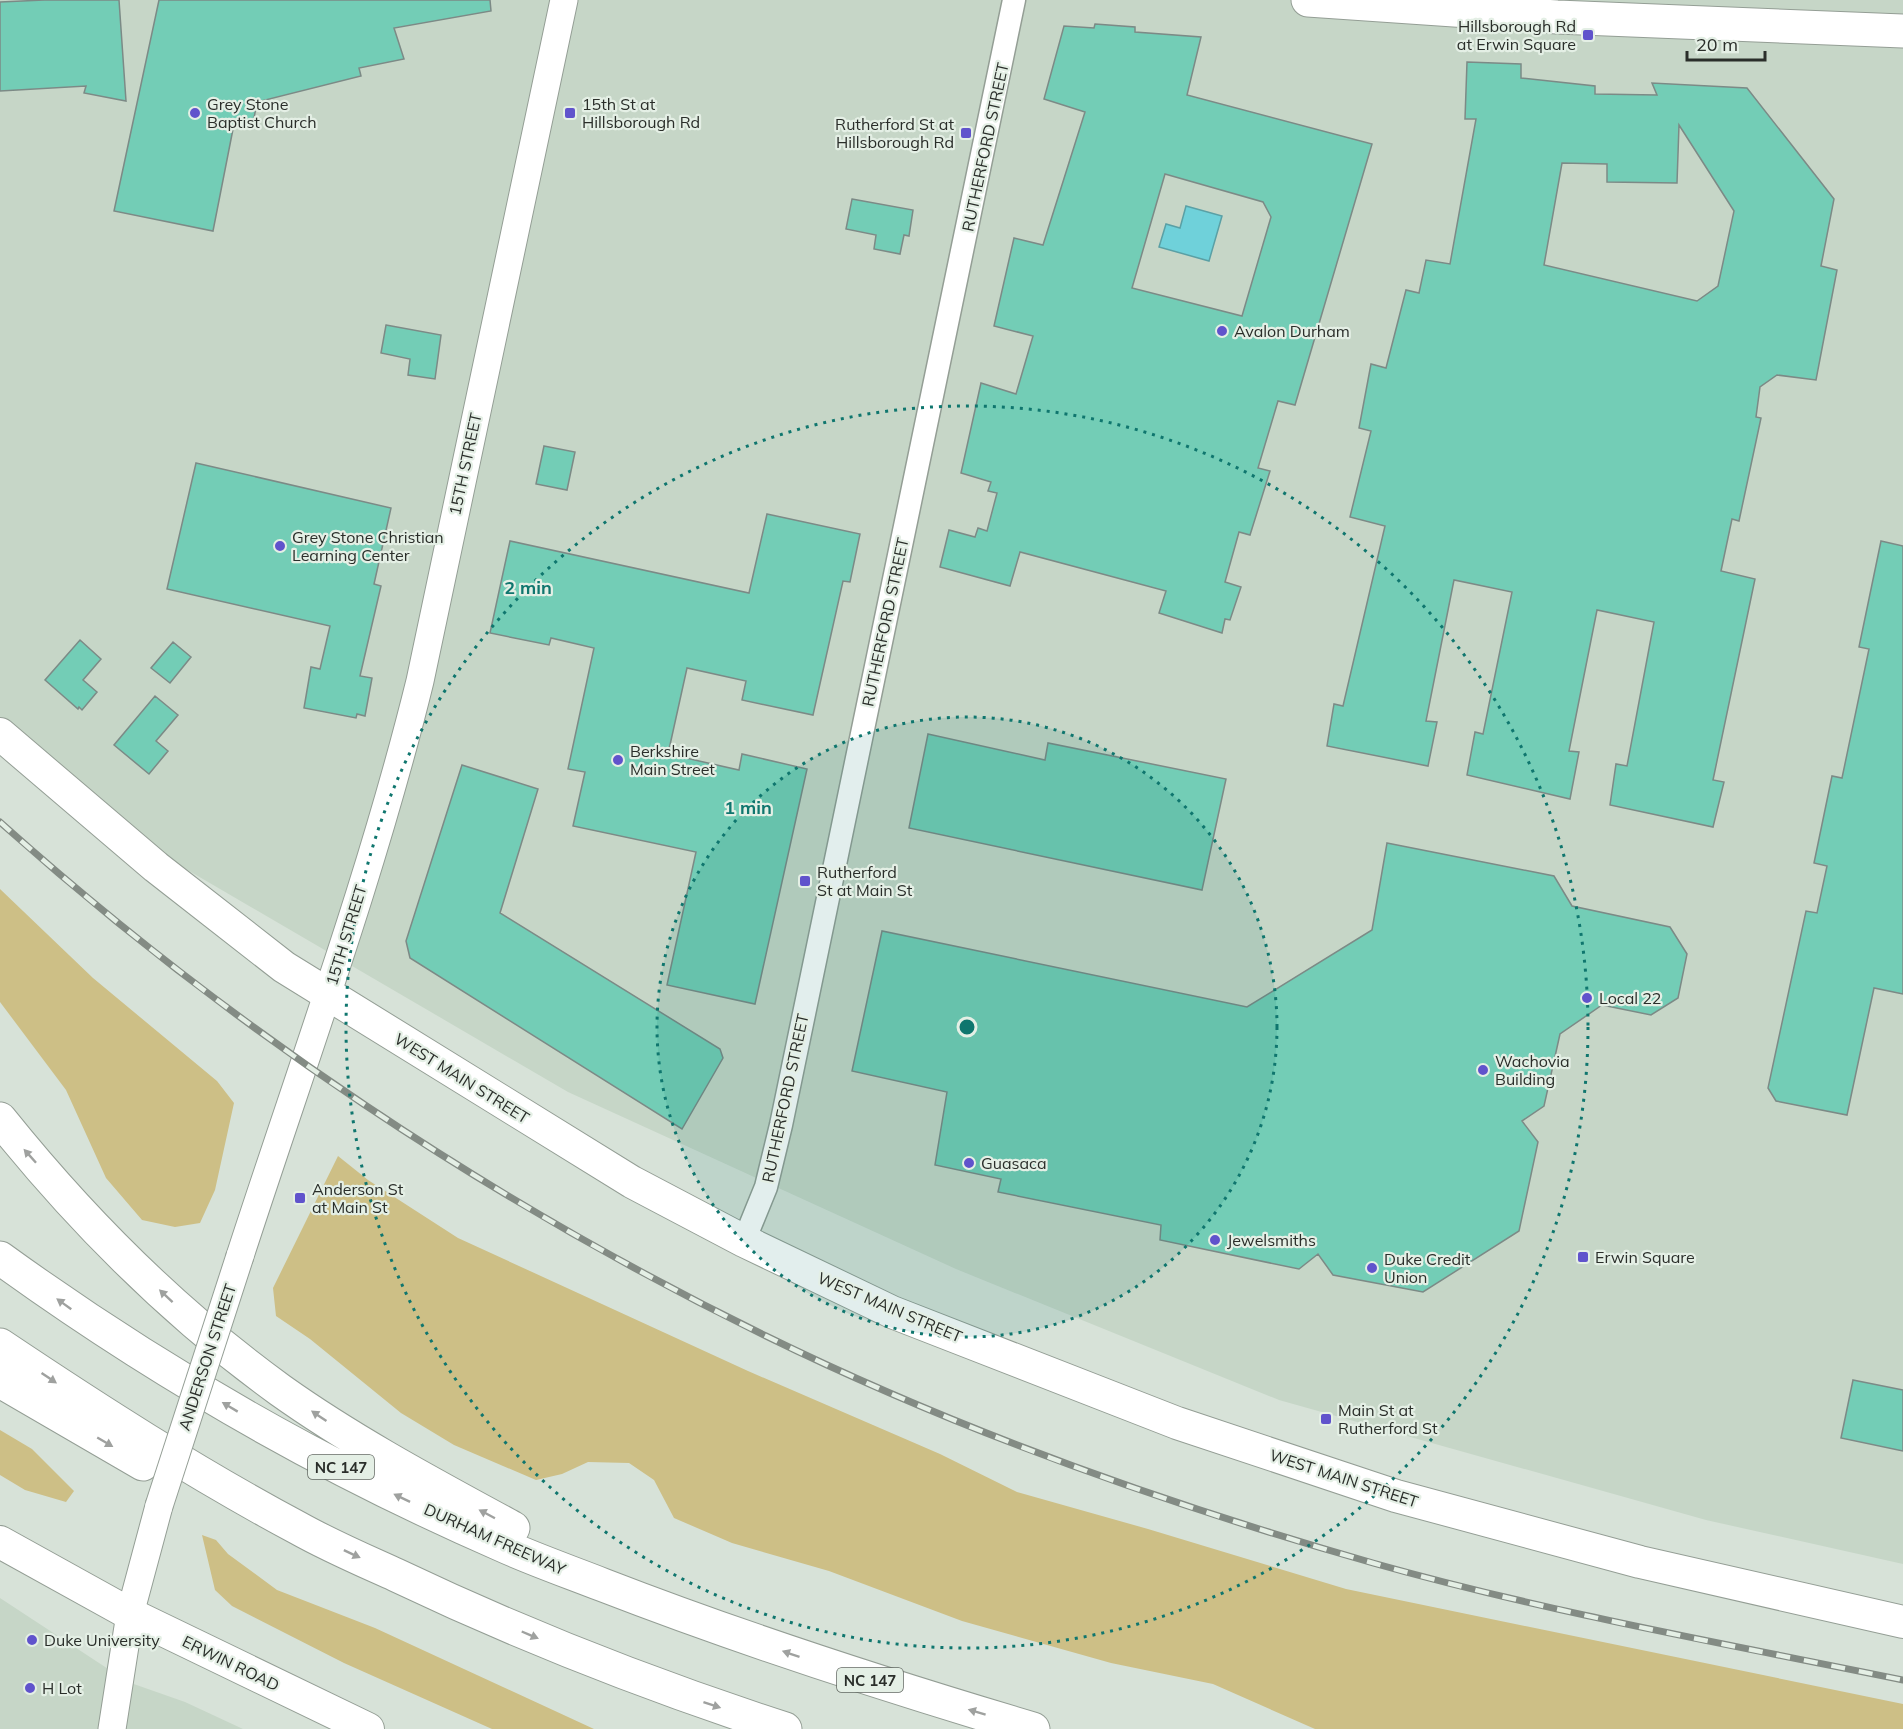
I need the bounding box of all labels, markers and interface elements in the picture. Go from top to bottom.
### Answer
place label: Hillsborough Rd at Erwin Square [1457,16,1576,54]
scale bar [1687,24,1765,62]
marker: Hillsborough Rd at Erwin Square [1581,28,1595,42]
text: 20 m [1696,33,1738,56]
street label: RUTHERFORD STREET [957,60,1013,233]
place label: Grey Stone Baptist Church [207,94,317,132]
place label: 15th St at Hillsborough Rd [582,94,700,132]
marker: Grey Stone Baptist Church [188,106,202,120]
marker: 15th St at Hillsborough Rd [563,106,577,120]
place label: Rutherford St at Hillsborough Rd [835,114,954,152]
marker: Rutherford St at Hillsborough Rd [959,126,973,140]
place label: Avalon Durham [1234,321,1350,341]
marker: Avalon Durham [1215,324,1229,338]
street label: 15TH STREET [444,411,486,517]
place label: Grey Stone Christian Learning Center [292,527,444,565]
street label: RUTHERFORD STREET [857,535,913,708]
marker: Grey Stone Christian Learning Center [273,539,287,553]
text: 2 min [504,576,552,599]
place label: Berkshire Main Street [630,741,715,779]
marker: Berkshire Main Street [611,753,625,767]
text: 1 min [724,796,772,819]
place label: Rutherford St at Main St [817,862,913,900]
marker: Rutherford St at Main St [798,874,812,888]
street label: 15TH STREET [321,882,371,988]
place label: Local 22 [1599,988,1661,1008]
marker: Local 22 [1580,991,1594,1005]
street label: RUTHERFORD STREET [757,1011,813,1184]
centre of rings [957,1017,977,1037]
street label: WEST MAIN STREET [391,1028,533,1128]
place label: Wachovia Building [1495,1051,1570,1089]
marker: Wachovia Building [1476,1063,1490,1077]
one-way arrow [24,1149,37,1164]
place label: Guasaca [981,1153,1047,1173]
marker: Guasaca [962,1156,976,1170]
place label: Anderson St at Main St [312,1179,404,1217]
marker: Anderson St at Main St [293,1191,307,1205]
place label: Jewelsmiths [1227,1230,1316,1250]
marker: Jewelsmiths [1208,1233,1222,1247]
place label: Erwin Square [1595,1247,1695,1267]
place label: Duke Credit Union [1384,1249,1471,1287]
marker: Erwin Square [1576,1250,1590,1264]
marker: Duke Credit Union [1365,1261,1379,1275]
street label: WEST MAIN STREET [815,1267,966,1347]
street label: ANDERSON STREET [174,1281,240,1433]
one-way arrow [159,1289,173,1303]
one-way arrow [57,1298,73,1310]
one-way arrow [40,1372,57,1383]
place label: Main St at Rutherford St [1338,1400,1438,1438]
one-way arrow [222,1402,238,1413]
one-way arrow [311,1411,327,1422]
marker: Main St at Rutherford St [1319,1412,1333,1426]
one-way arrow [97,1437,113,1448]
street label: WEST MAIN STREET [1267,1445,1421,1512]
road number: NC 147 [308,1455,374,1479]
one-way arrow [394,1493,411,1502]
street label: DURHAM FREEWAY [421,1499,569,1579]
one-way arrow [479,1509,496,1519]
one-way arrow [344,1550,361,1559]
place label: Duke University [44,1630,160,1650]
street label: ERWIN ROAD [179,1631,283,1695]
one-way arrow [521,1631,539,1640]
marker: Duke University [25,1633,39,1647]
one-way arrow [782,1649,800,1659]
road number: NC 147 [837,1668,903,1692]
place label: H Lot [42,1678,82,1698]
marker: H Lot [23,1681,37,1695]
one-way arrow [703,1701,721,1710]
one-way arrow [968,1707,986,1716]

